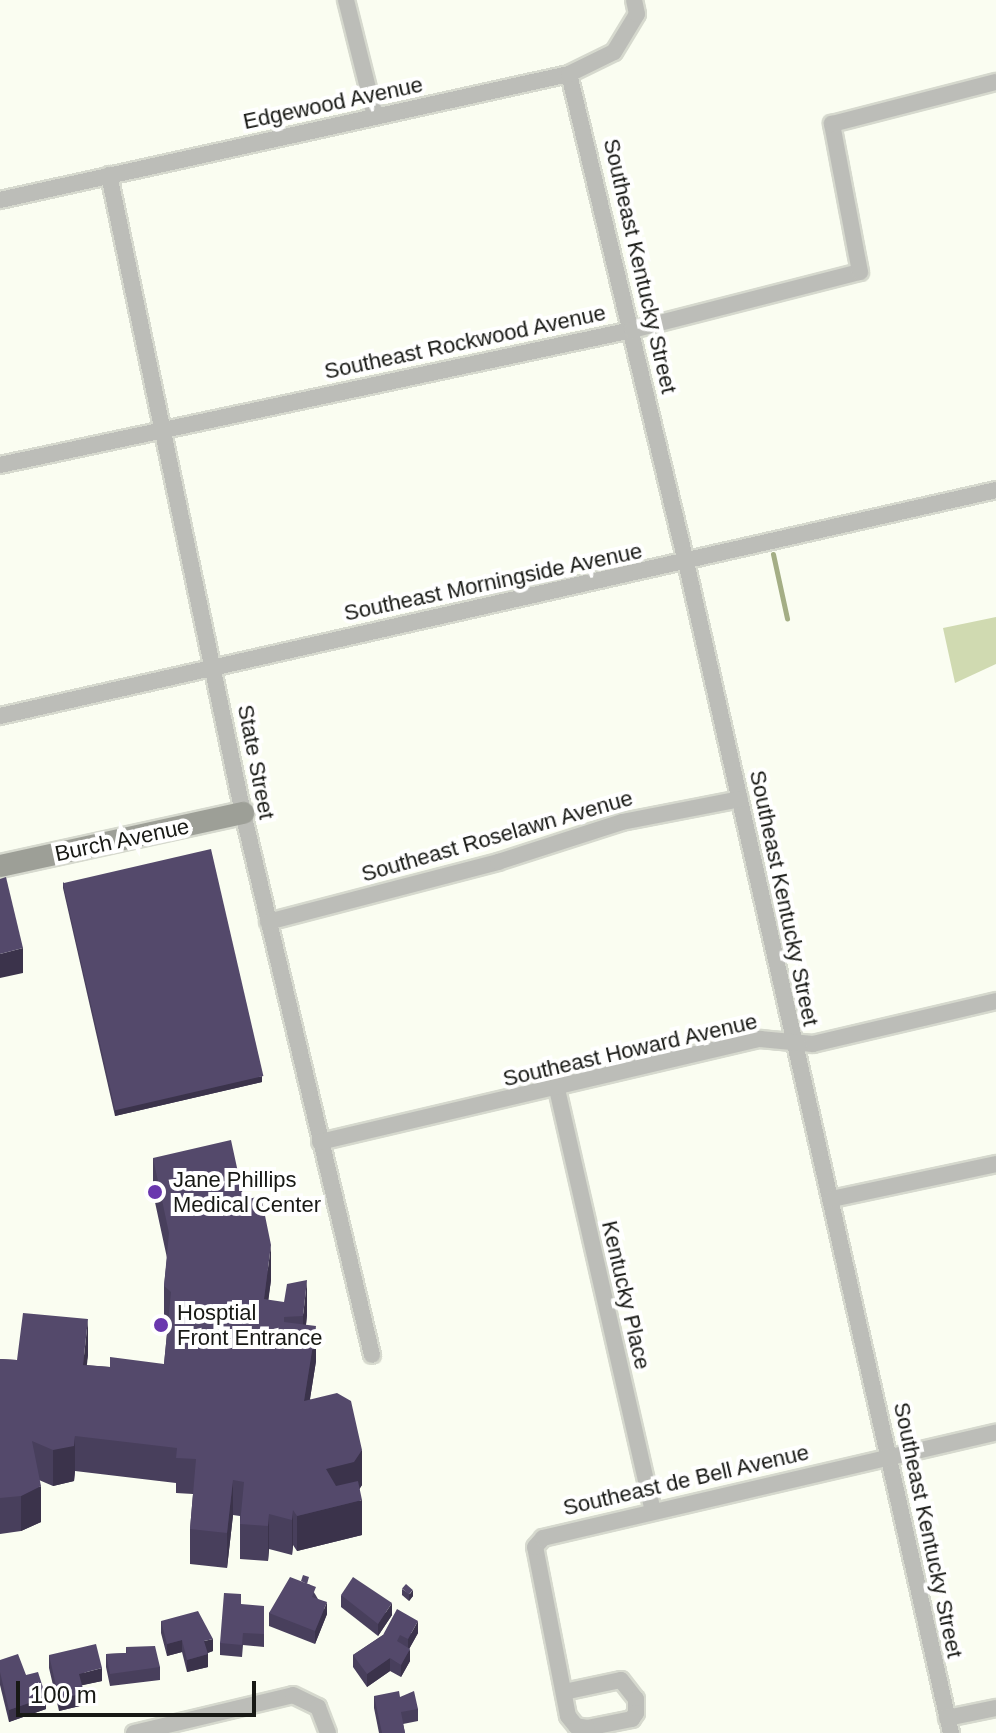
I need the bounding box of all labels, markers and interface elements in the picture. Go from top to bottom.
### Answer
street label: Edgewood Avenue [240,71,426,135]
street label: Southeast Kentucky Street [598,136,682,396]
street label: Southeast Rockwood Avenue [321,299,609,385]
street label: Southeast Morningside Avenue [341,537,645,627]
street label: State Street [232,702,280,822]
street label: Southeast Kentucky Street [744,768,824,1028]
street label: Southeast Roselawn Avenue [358,784,636,888]
street label: Burch Avenue [52,813,192,867]
street label: Southeast Howard Avenue [500,1008,760,1092]
place label: Jane Phillips Medical Center [173,1166,321,1218]
marker: Jane Phillips Medical Center [144,1181,166,1203]
street label: Kentucky Place [596,1218,656,1372]
place label: Hosptial Front Entrance [177,1299,323,1350]
marker: Hosptial Front Entrance [152,1316,170,1334]
street label: Southeast Kentucky Street [888,1400,968,1660]
street label: Southeast de Bell Avenue [560,1439,812,1521]
scale bar [20,1665,260,1715]
text: 100 m [30,1681,97,1708]

